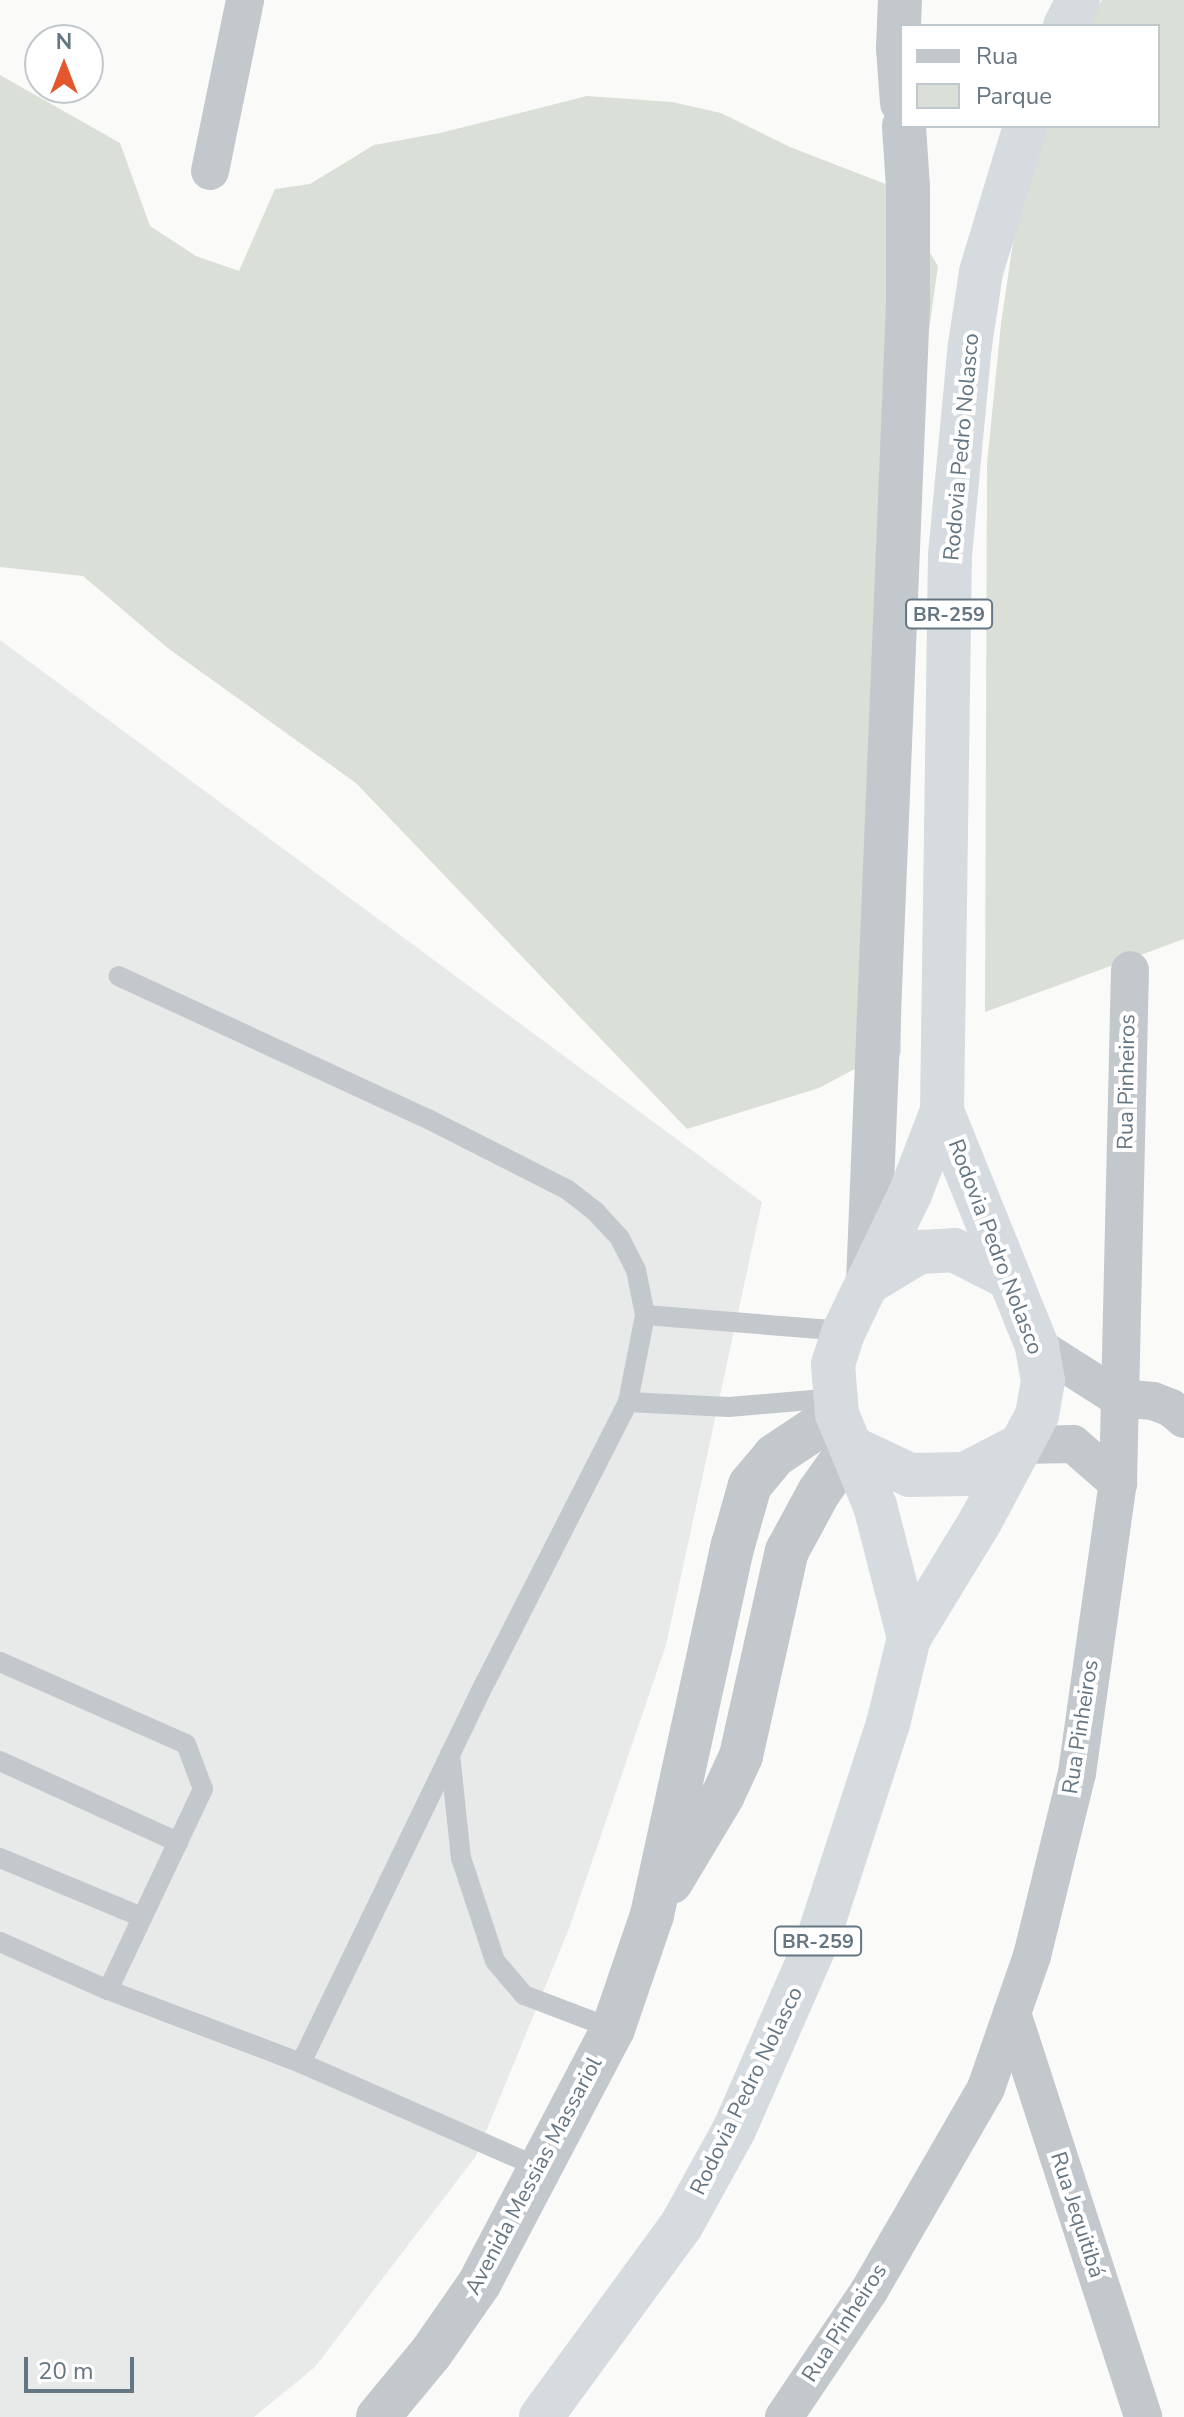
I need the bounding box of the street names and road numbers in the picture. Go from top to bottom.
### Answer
street label: Rodovia Pedro Nolasco [939,332,985,562]
road number: BR-259 [905,598,993,630]
street label: Rua Pinheiros [1113,1014,1141,1150]
street label: Rodovia Pedro Nolasco [942,1136,1048,1358]
street label: Rua Pinheiros [1057,1658,1105,1796]
road number: BR-259 [774,1925,862,1957]
street label: Rodovia Pedro Nolasco [685,1983,809,2199]
street label: Avenida Messias Massariol [460,2052,608,2300]
street label: Rua Jequitibá [1044,2149,1110,2281]
street label: Rua Pinheiros [797,2259,893,2387]

